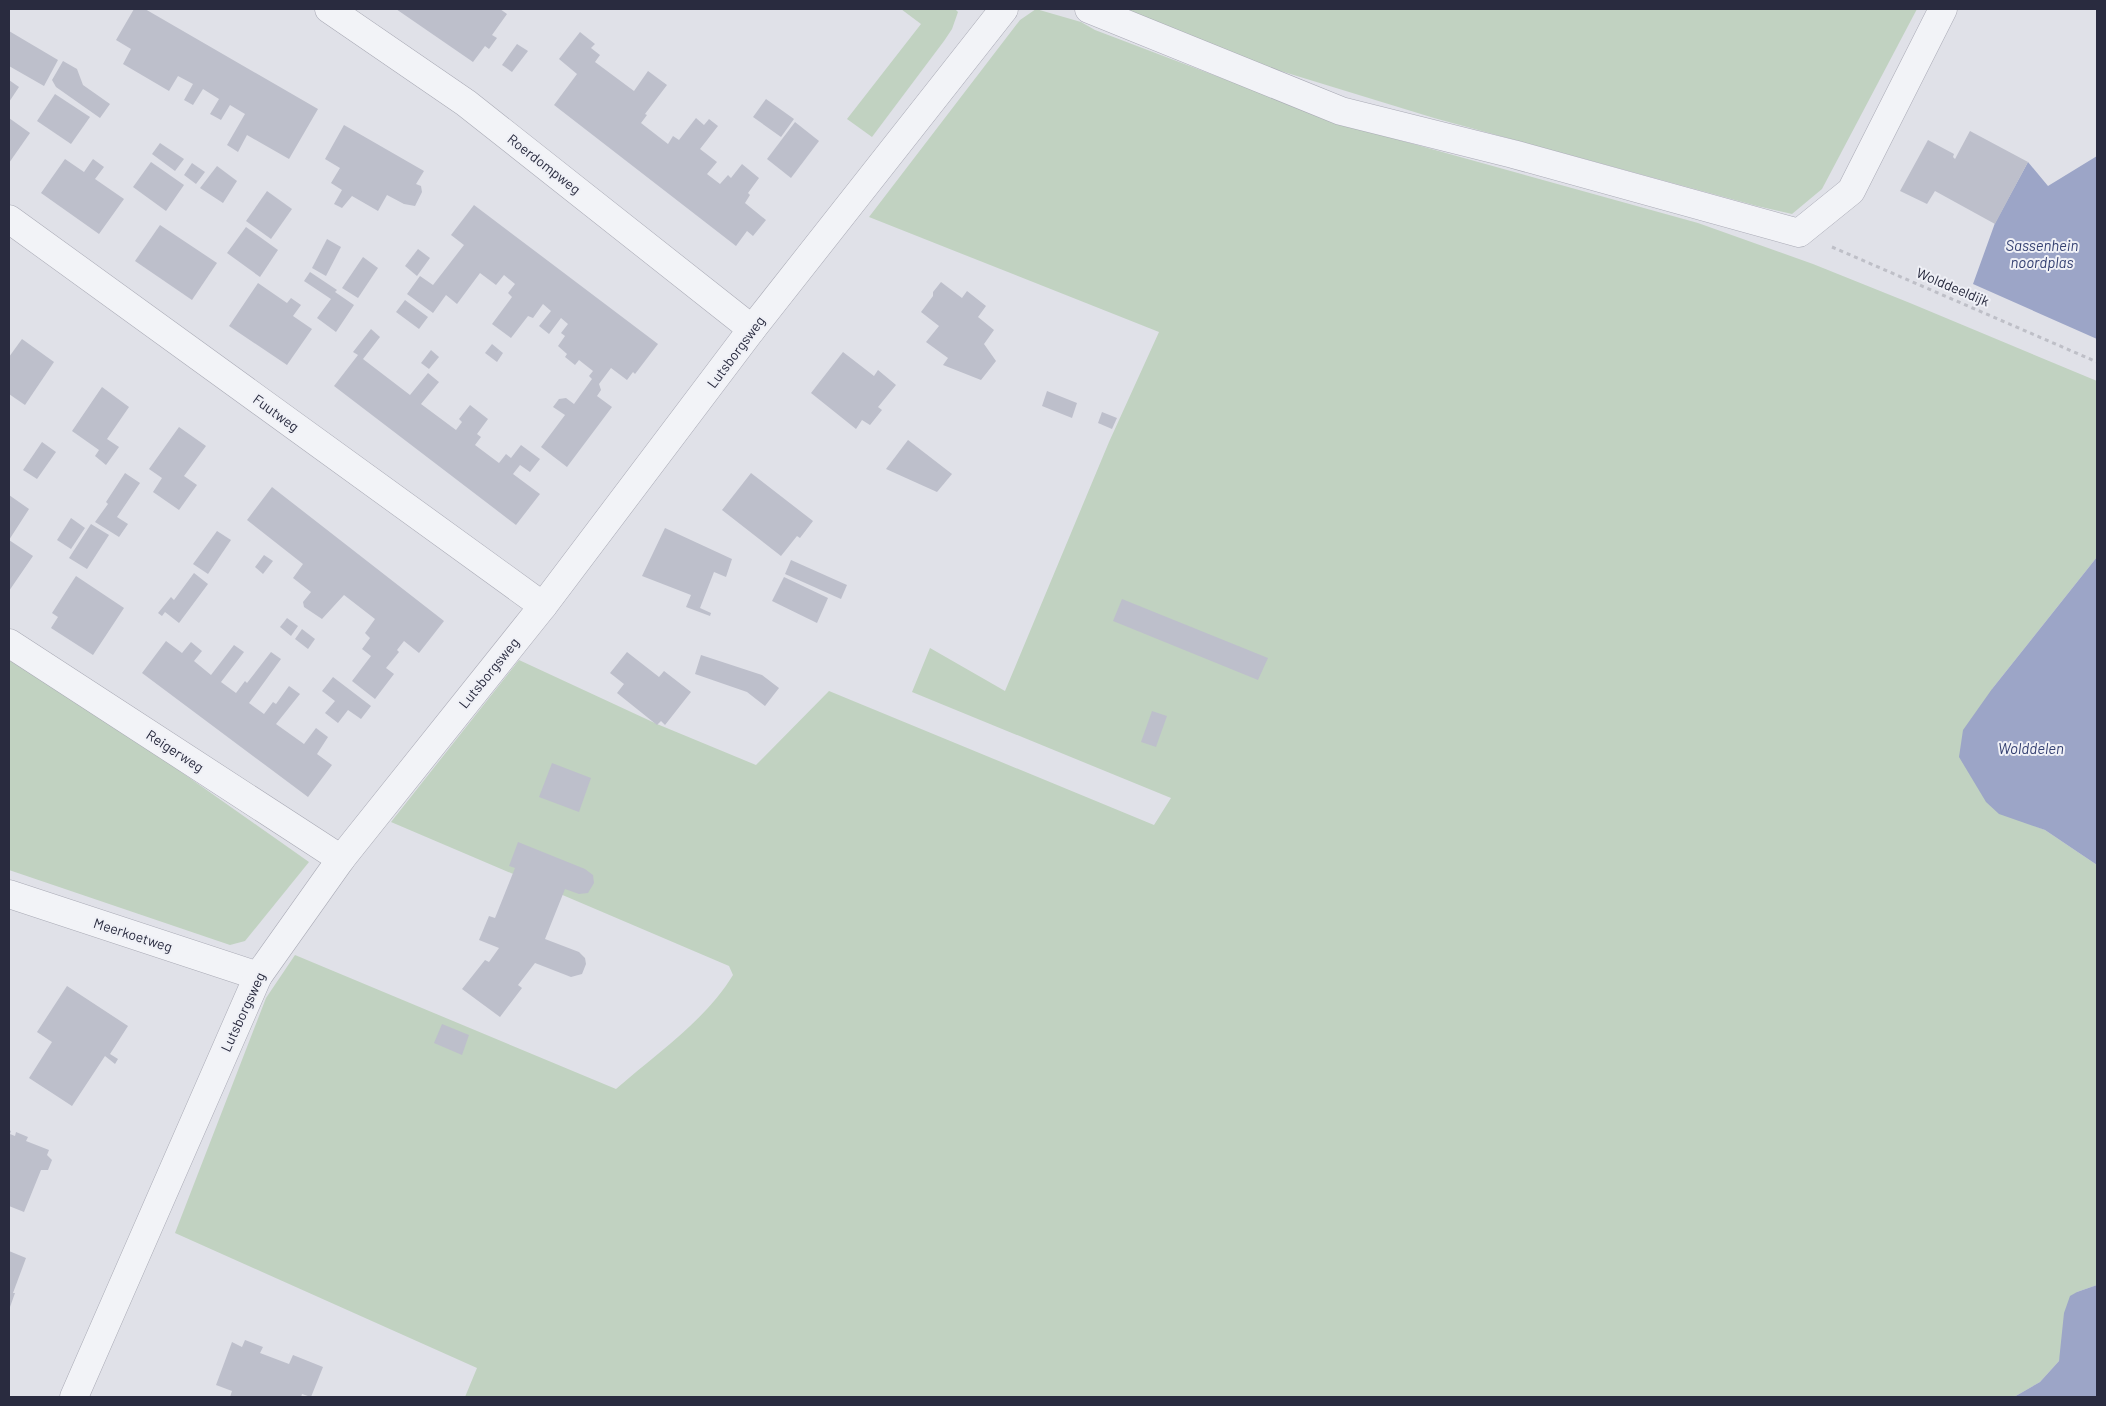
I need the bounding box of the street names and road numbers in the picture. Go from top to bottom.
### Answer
street label: Roerdompweg [504,130,584,197]
street label: Wolddeeldijk [1914,264,1992,310]
street label: Lutsborgsweg [703,312,768,391]
street label: Fuutweg [250,390,303,435]
street label: Lutsborgsweg [455,634,522,711]
street label: Reigerweg [143,726,207,775]
street label: Meerkoetweg [92,914,175,955]
street label: Lutsborgsweg [217,969,268,1054]

